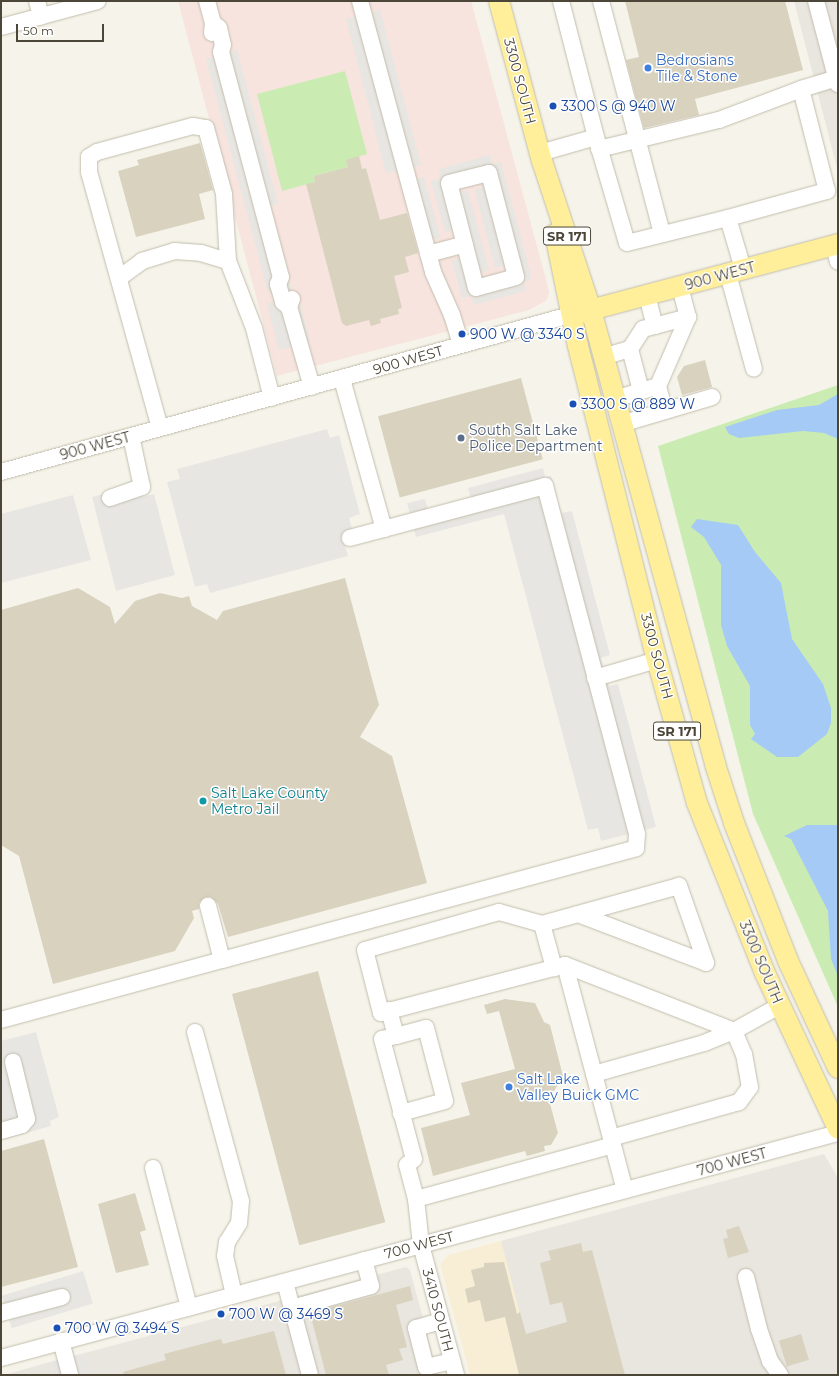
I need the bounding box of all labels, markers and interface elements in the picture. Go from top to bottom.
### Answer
scale bar [18,16,106,42]
text: 50 m [23,23,54,38]
street label: 3300 SOUTH [500,36,540,126]
place label: Bedrosians Tile & Stone [656,52,737,84]
marker: Bedrosians Tile & Stone [643,63,653,73]
place label: 3300 S @ 940 W [561,98,676,114]
marker: 3300 S @ 940 W [548,101,558,111]
road number: SR 171 [543,225,591,247]
street label: 900 WEST [683,259,757,293]
place label: 900 W @ 3340 S [470,326,585,342]
marker: 900 W @ 3340 S [457,329,467,339]
street label: 900 WEST [371,342,445,378]
place label: 3300 S @ 889 W [581,396,695,412]
marker: 3300 S @ 889 W [568,399,578,409]
place label: South Salt Lake Police Department [469,422,603,454]
street label: 900 WEST [58,429,132,463]
marker: South Salt Lake Police Department [456,433,466,443]
street label: 3300 SOUTH [637,611,677,701]
road number: SR 171 [653,720,701,742]
place label: Salt Lake County Metro Jail [211,785,328,818]
marker: Salt Lake County Metro Jail [198,796,208,806]
street label: 3300 SOUTH [736,918,786,1006]
place label: Salt Lake Valley Buick GMC [517,1071,639,1104]
marker: Salt Lake Valley Buick GMC [504,1082,514,1092]
street label: 700 WEST [695,1145,769,1179]
street label: 700 WEST [382,1228,456,1262]
street label: 3410 SOUTH [419,1267,457,1353]
place label: 700 W @ 3469 S [229,1306,343,1322]
marker: 700 W @ 3469 S [216,1309,226,1319]
place label: 700 W @ 3494 S [65,1320,180,1336]
marker: 700 W @ 3494 S [52,1323,62,1333]

